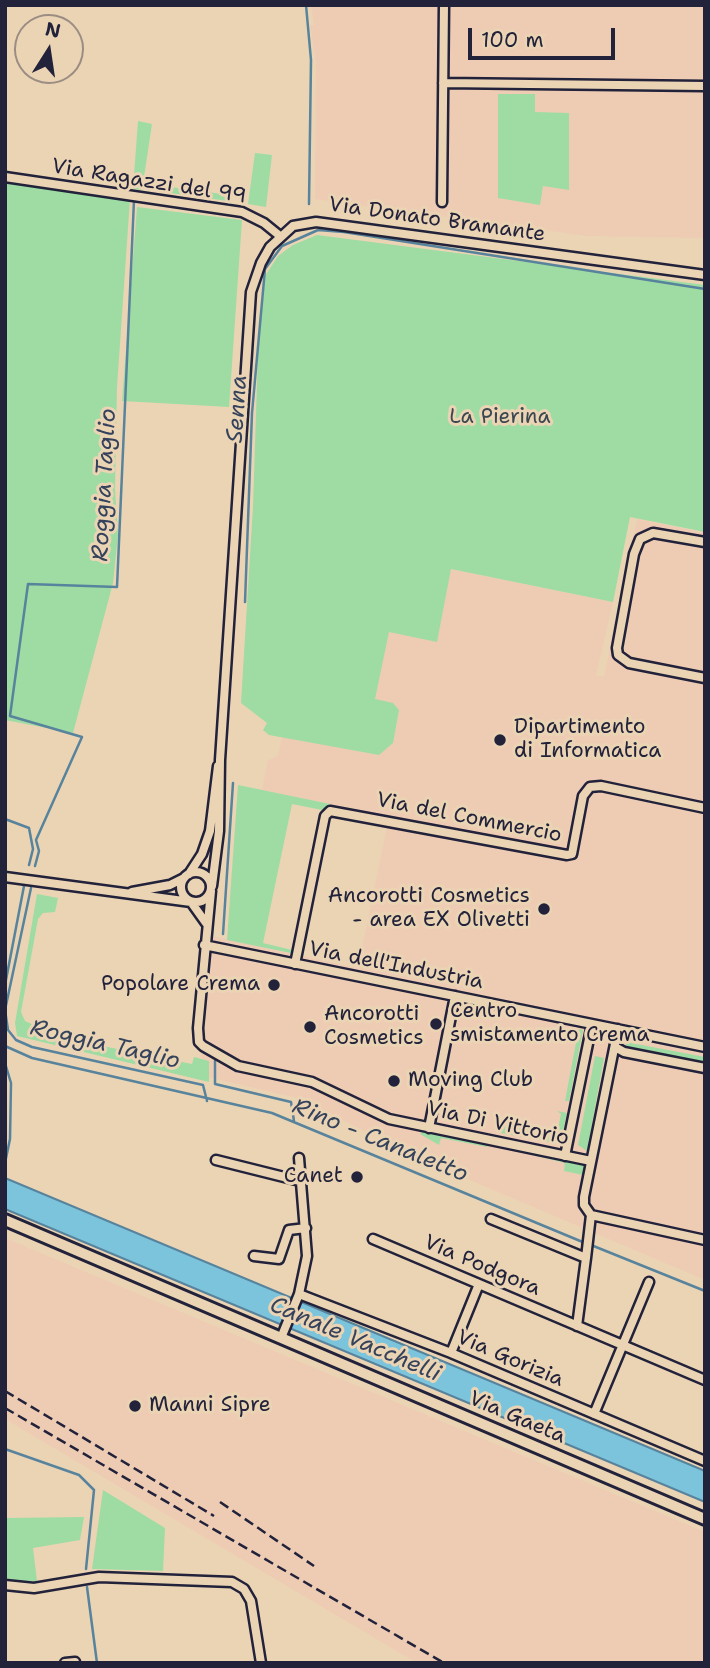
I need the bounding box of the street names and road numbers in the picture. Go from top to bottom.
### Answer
street label: Via Ragazzi del 99 [50,154,248,210]
street label: Via Donato Bramante [327,192,547,248]
street label: Via del Commercio [374,788,564,848]
street label: Via dell'Industria [307,937,485,995]
street label: Via Di Vittorio [425,1097,571,1151]
street label: Via Podgora [420,1230,544,1302]
street label: Via Gorizia [453,1325,567,1393]
street label: Via Gaeta [465,1386,569,1450]

